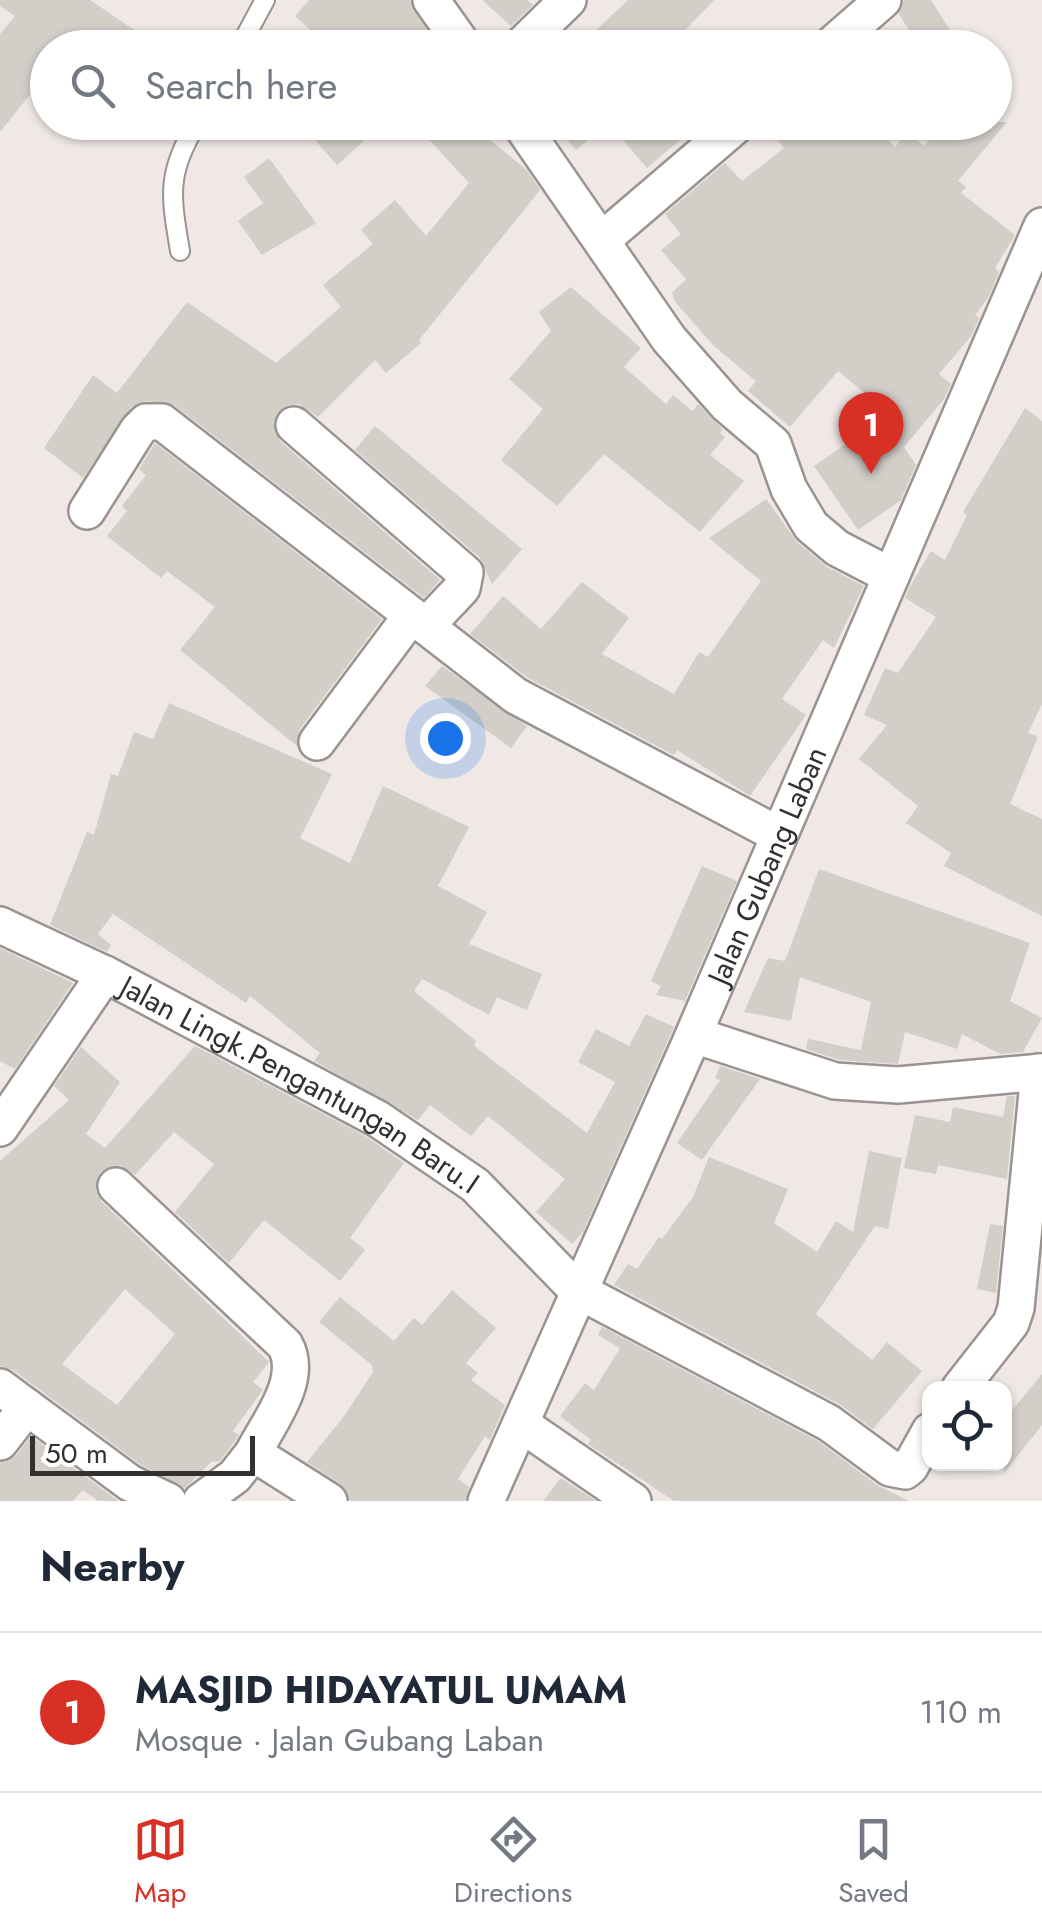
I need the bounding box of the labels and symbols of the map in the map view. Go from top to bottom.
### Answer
pin: 1 [838,392,904,474]
your location [420,713,471,764]
street label: Jalan Gubang Laban [695,739,837,995]
street label: Jalan Lingk.Pengantungan Baru.I [109,963,488,1204]
scale bar [30,1431,255,1476]

